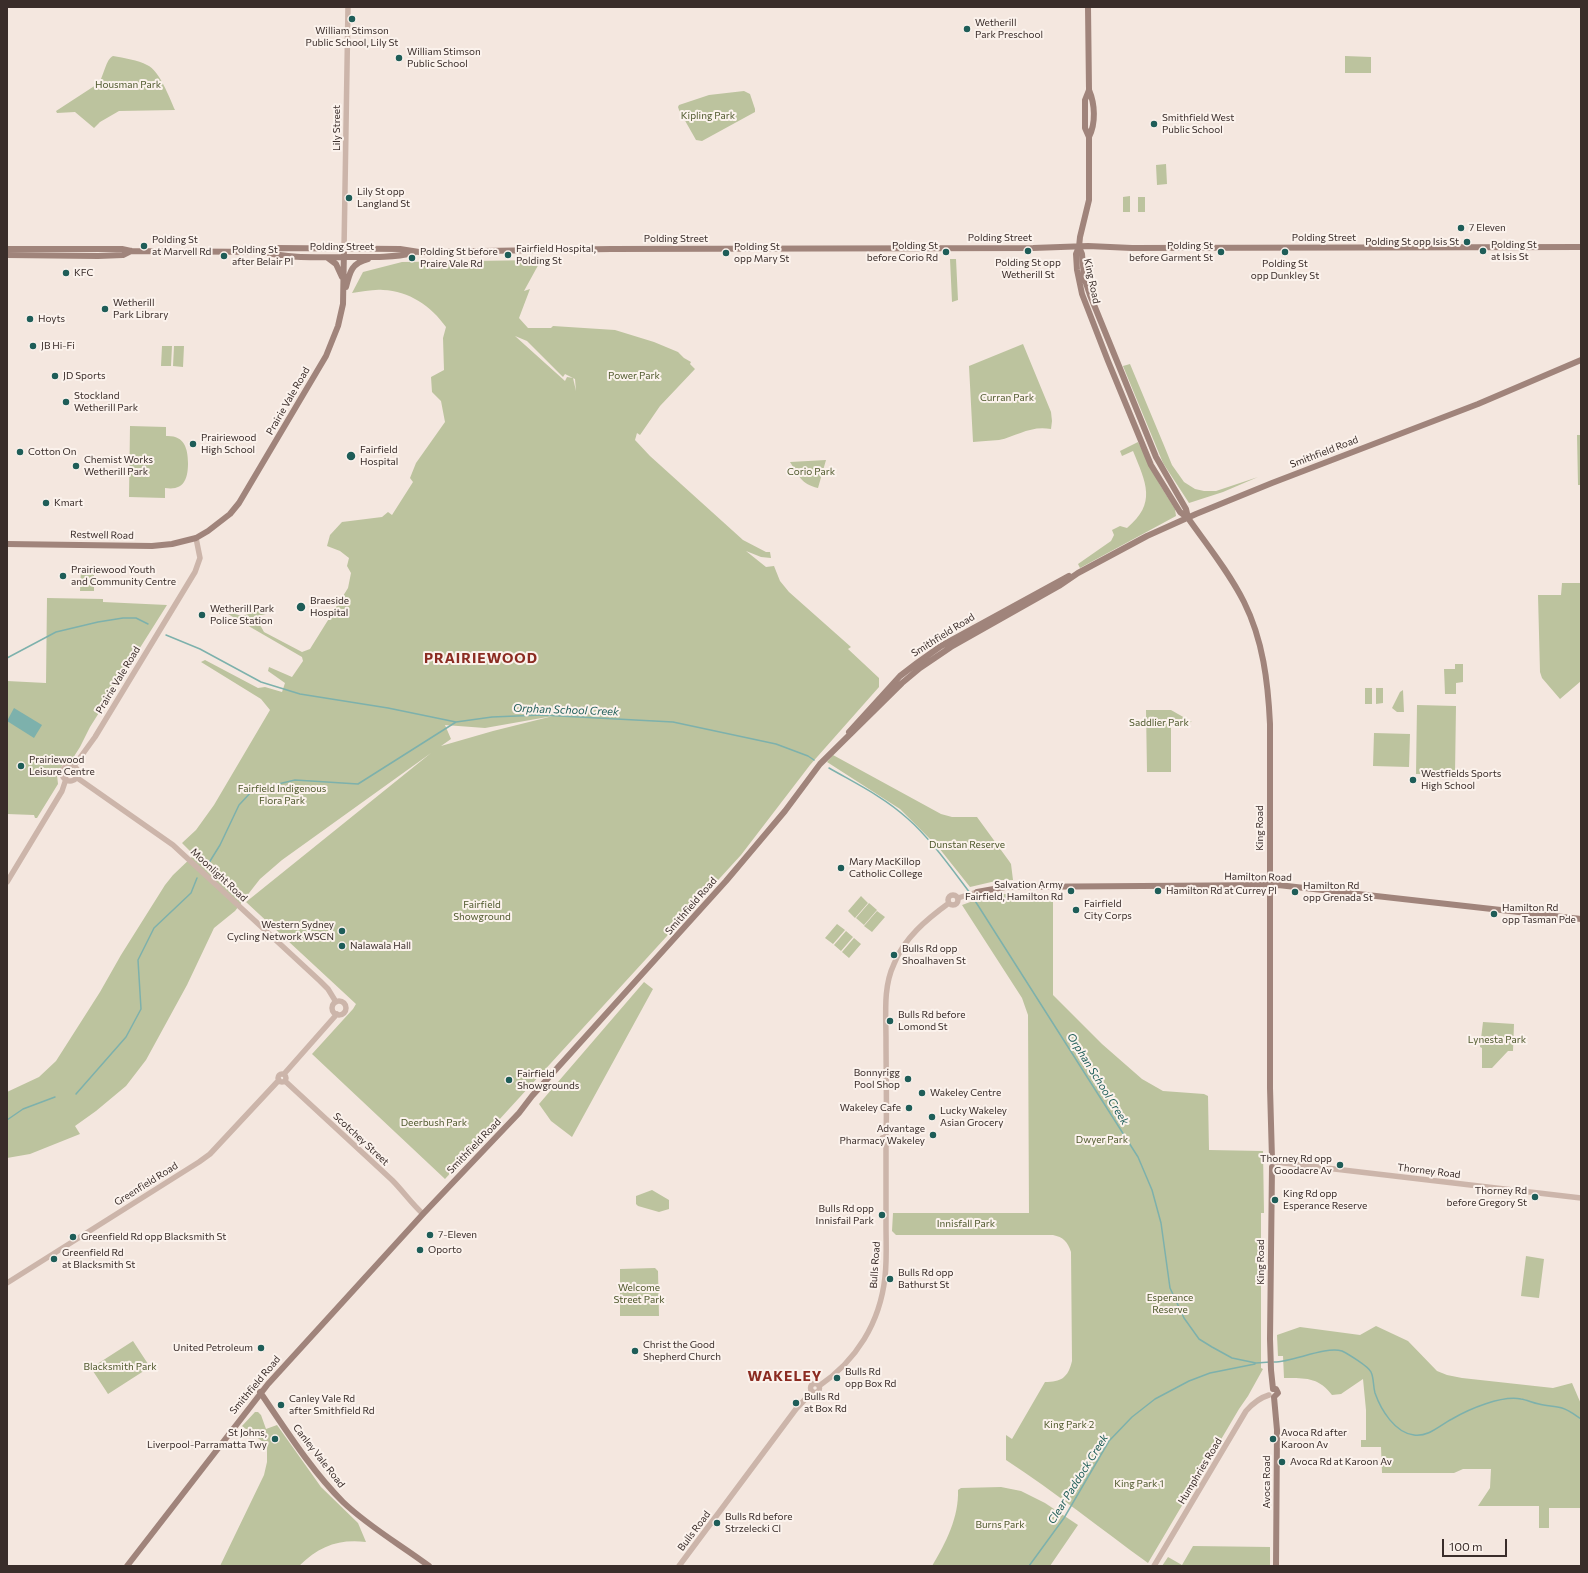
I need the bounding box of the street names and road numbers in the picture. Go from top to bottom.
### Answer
street label: Lily Street [331,105,343,151]
street label: Polding Street [968,232,1032,244]
street label: Polding Street [1292,232,1356,244]
street label: Polding Street [644,233,708,245]
street label: Polding Street [310,241,374,253]
street label: King Road [1081,257,1103,305]
street label: Prairie Vale Road [264,365,312,437]
street label: Smithfield Road [1288,433,1360,471]
street label: Restwell Road [70,528,134,542]
street label: Smithfield Road [909,611,977,659]
street label: Prairie Vale Road [93,644,143,716]
street label: King Road [1254,805,1266,851]
street label: Moonlight Road [188,846,250,904]
street label: Hamilton Road [1224,870,1292,884]
street label: Smithfield Road [663,875,719,937]
street label: Scotchey Street [331,1110,391,1168]
street label: Smithfield Road [445,1116,503,1176]
street label: Greenfield Road [112,1160,180,1208]
street label: Thorney Road [1397,1161,1461,1181]
street label: King Road [1255,1239,1267,1285]
street label: Bulls Road [867,1241,883,1289]
street label: Smithfield Road [227,1353,283,1417]
street label: Canley Vale Road [290,1422,348,1490]
street label: Humphries Road [1176,1436,1224,1506]
street label: Avoca Road [1261,1456,1273,1508]
street label: Bulls Road [675,1509,713,1553]

